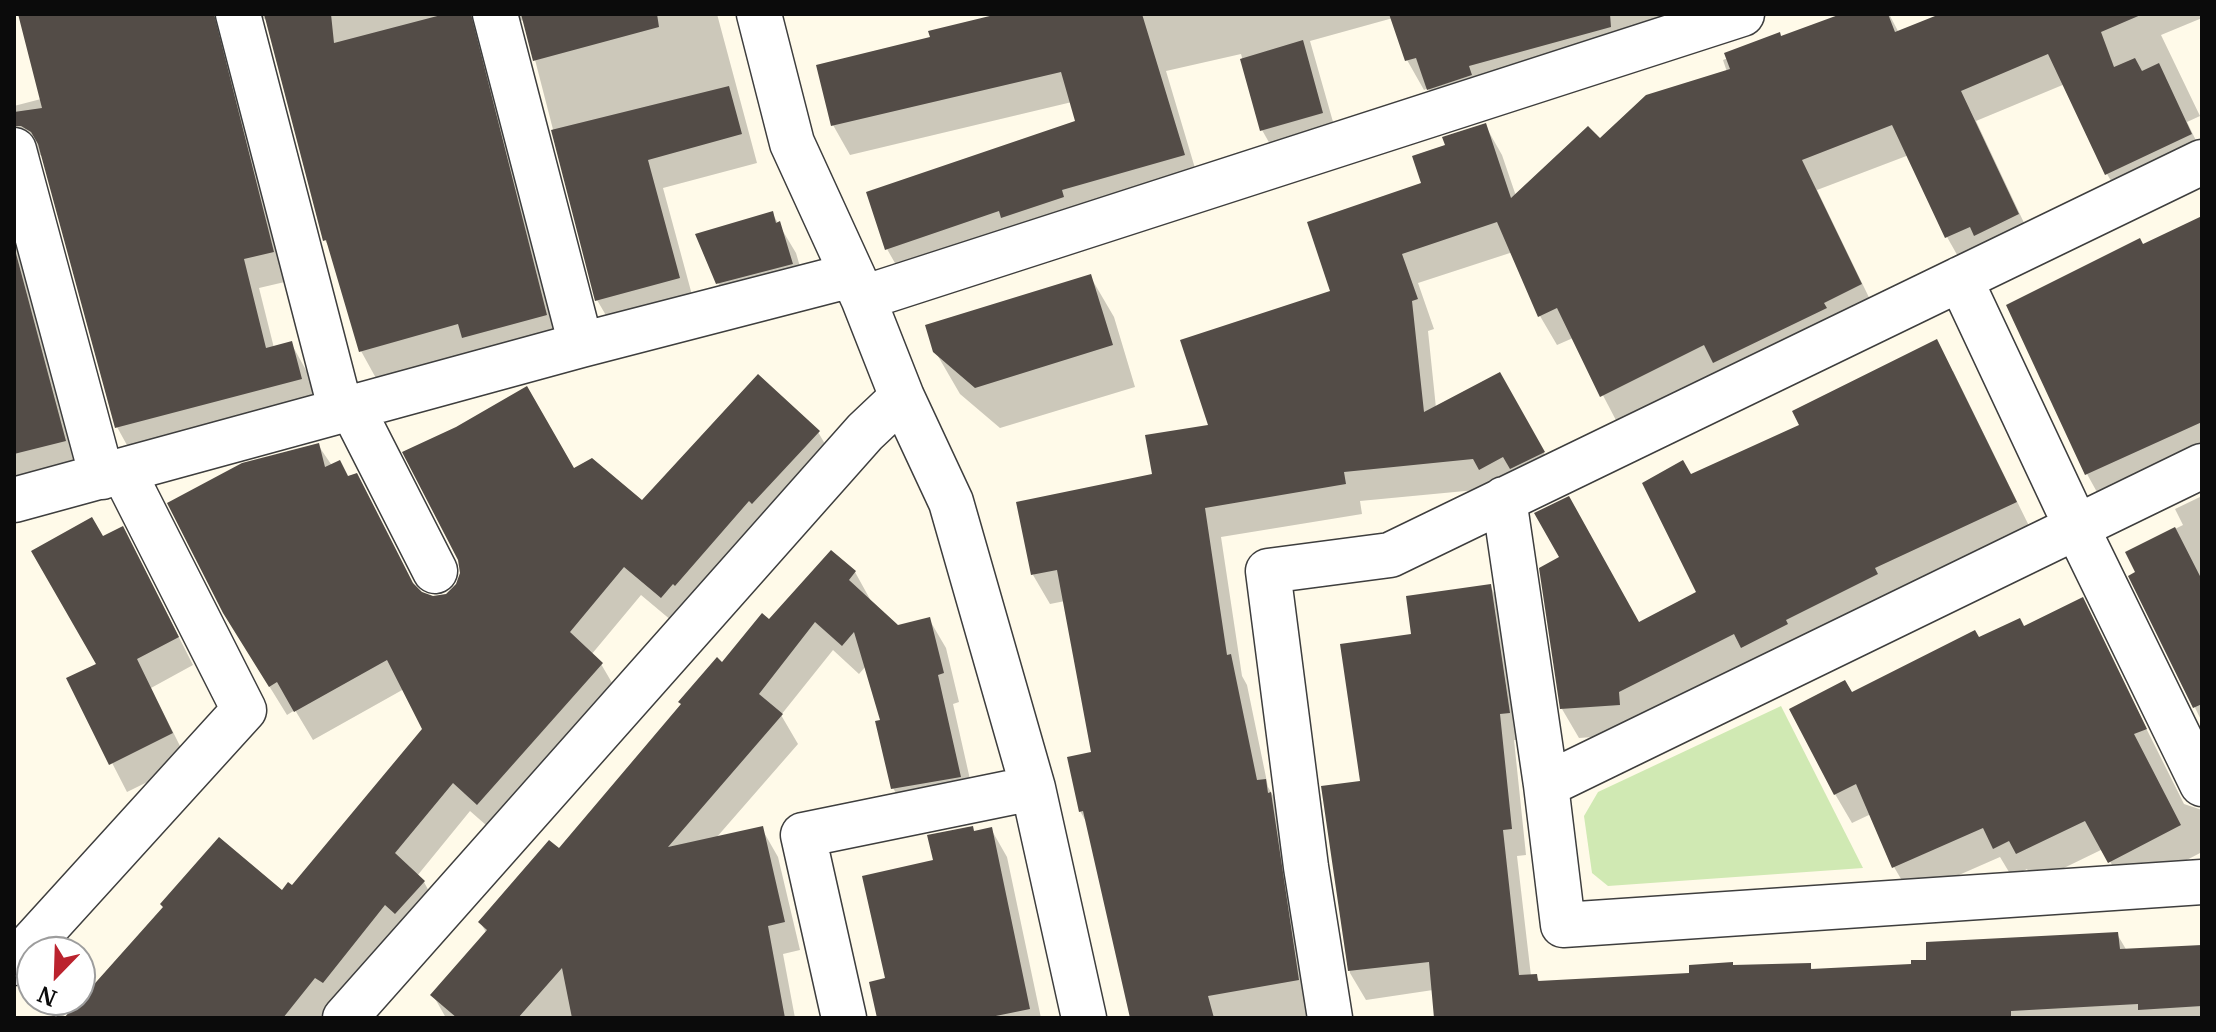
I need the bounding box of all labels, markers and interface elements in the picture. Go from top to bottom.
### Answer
north arrow [16,936,96,1016]
text: N [34,980,61,1013]

